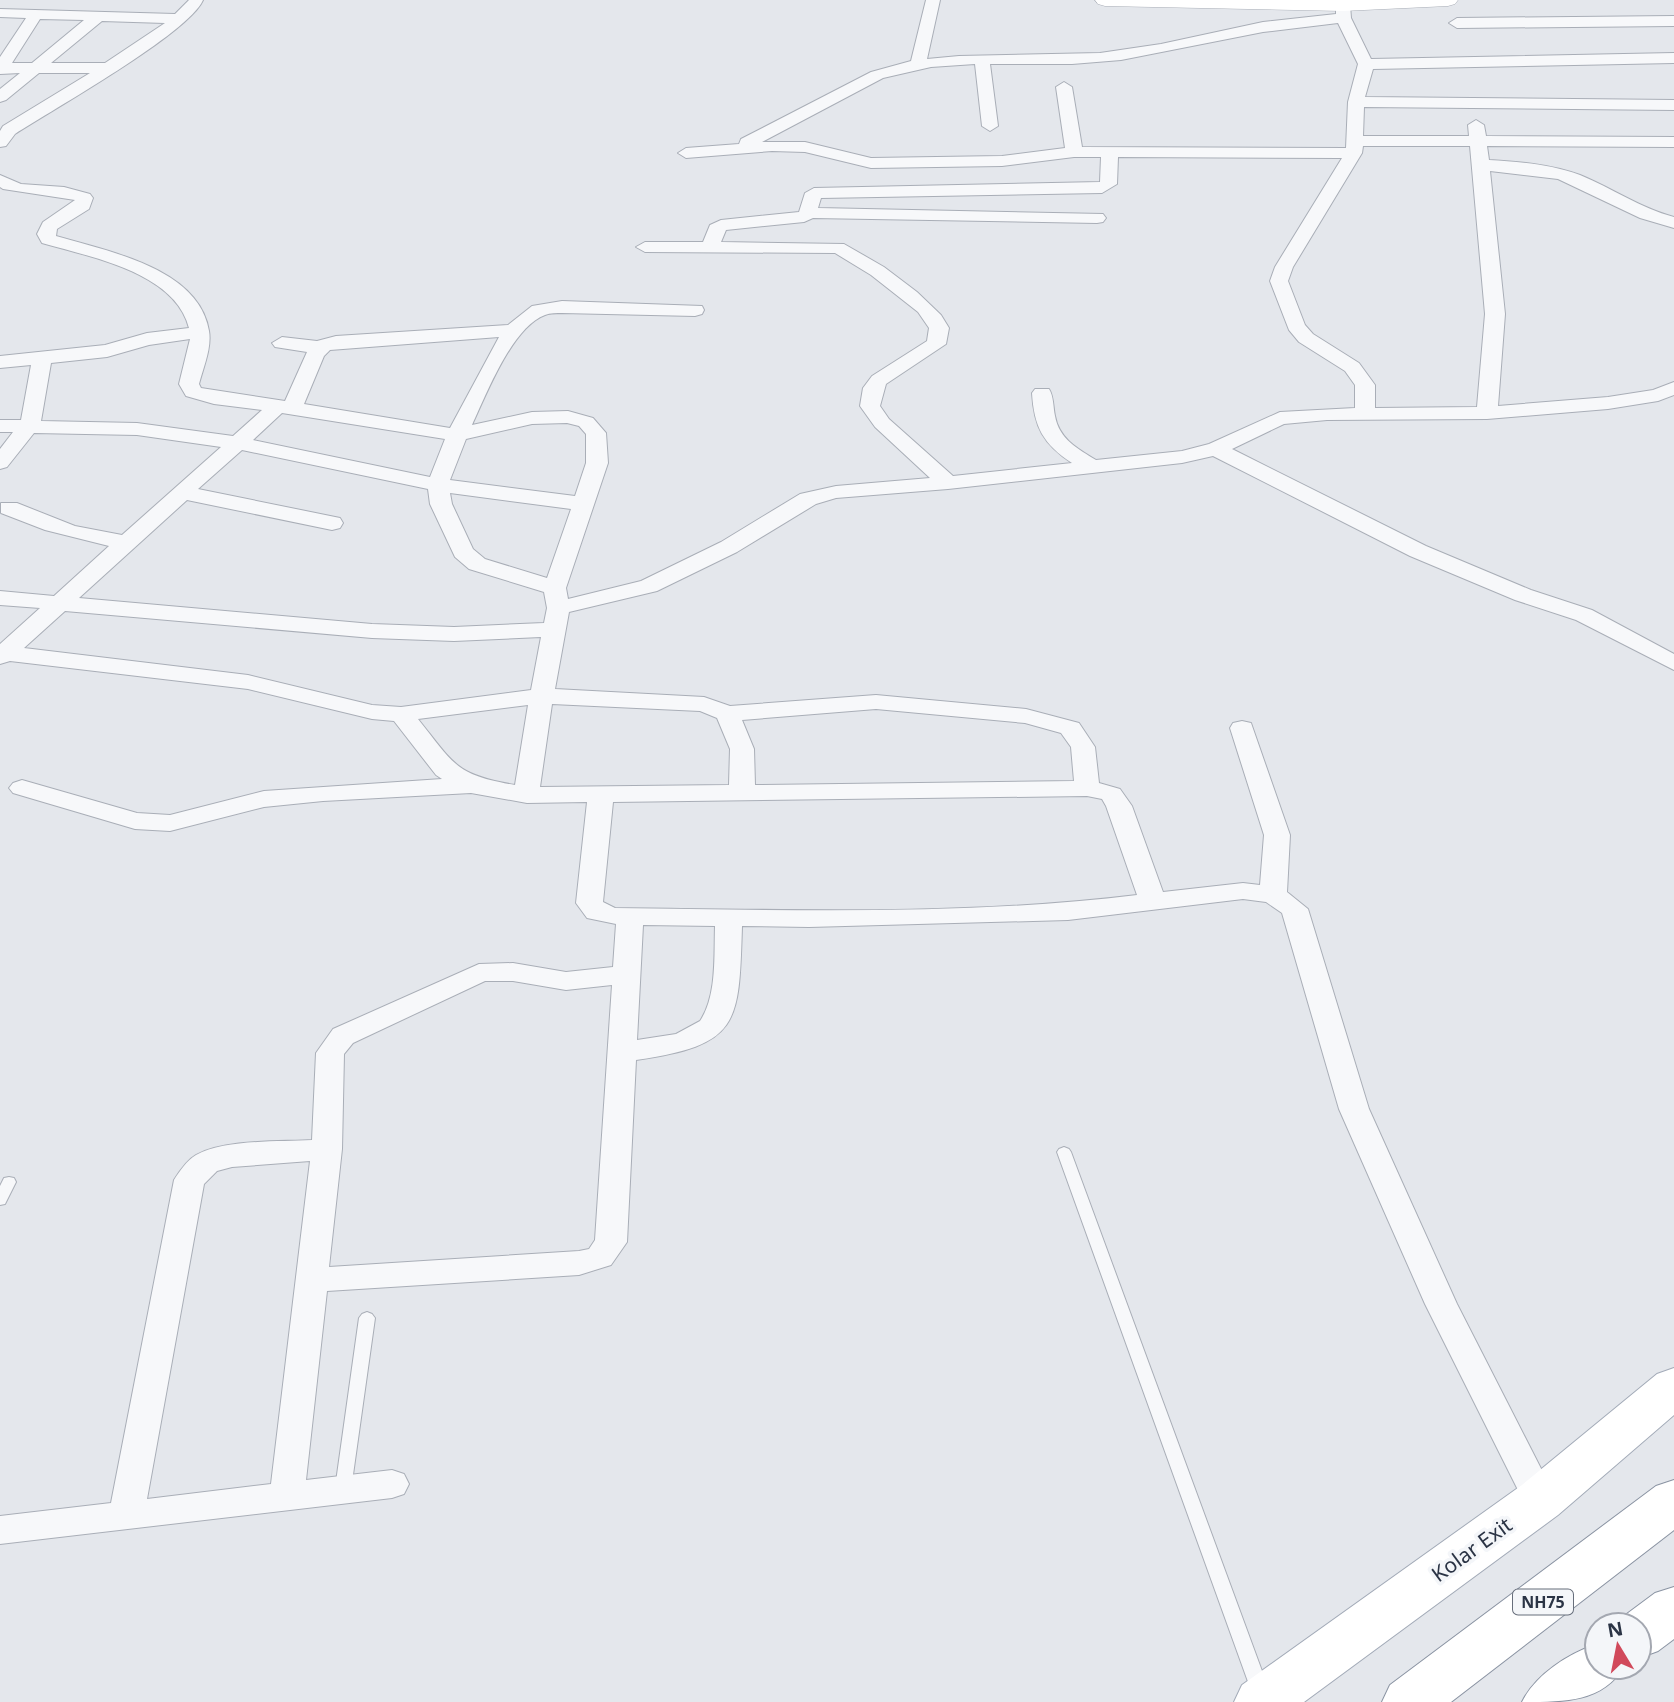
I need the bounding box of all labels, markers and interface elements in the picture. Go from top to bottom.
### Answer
street label: Kolar Exit [1426,1510,1518,1588]
road number: NH75 [1513,1590,1573,1614]
north arrow [1583,1611,1653,1681]
text: N [1605,1615,1625,1643]

